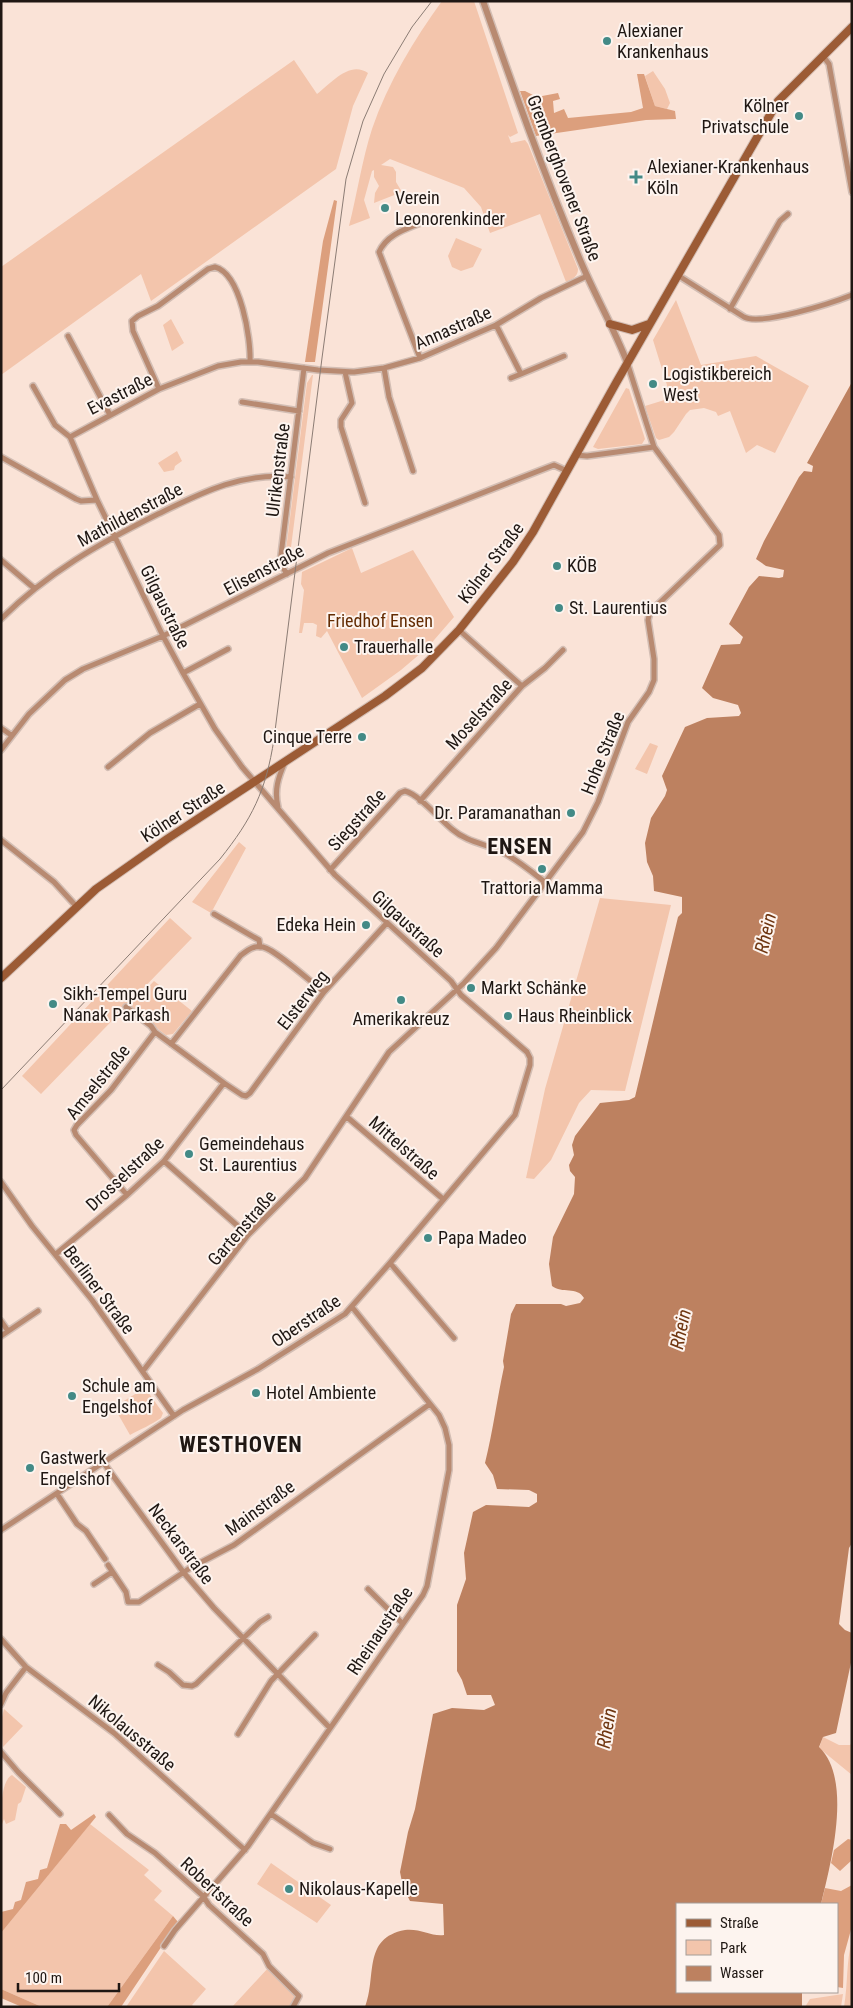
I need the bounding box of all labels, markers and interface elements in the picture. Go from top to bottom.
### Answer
place label: Alexianer Krankenhaus [617,20,709,62]
marker: Alexianer Krankenhaus [601,35,613,47]
street label: Gremberghovener Straße [523,92,606,264]
place label: Kölner Privatschule [701,95,790,137]
marker: Kölner Privatschule [793,110,805,122]
place label: Alexianer-Krankenhaus Köln [647,156,809,198]
marker: Alexianer-Krankenhaus Köln [629,170,643,184]
place label: Verein Leonorenkinder [395,187,506,229]
marker: Verein Leonorenkinder [379,202,391,214]
street label: Annastraße [411,301,494,354]
place label: Logistikbereich West [663,363,772,405]
street label: Evastraße [84,368,156,419]
marker: Logistikbereich West [647,378,659,390]
street label: Ulrikenstraße [261,422,294,518]
street label: Mathildenstraße [74,478,186,551]
street label: Kölner Straße [453,518,528,607]
street label: Elisenstraße [220,540,307,599]
place label: KÖB [567,555,597,576]
marker: KÖB [551,560,563,572]
street label: Gilgaustraße [136,562,195,652]
place label: St. Laurentius [569,597,667,618]
marker: St. Laurentius [553,602,565,614]
park label: Friedhof Ensen [327,610,433,631]
place label: Trauerhalle [354,636,433,657]
marker: Trauerhalle [338,641,350,653]
street label: Moselstraße [441,674,516,754]
street label: Hohe Straße [576,708,629,797]
place label: Cinque Terre [263,726,352,747]
marker: Cinque Terre [356,731,368,743]
street label: Kölner Straße [137,777,229,846]
street label: Siegstraße [323,784,390,855]
place label: Dr. Paramanathan [434,802,561,823]
marker: Dr. Paramanathan [565,807,577,819]
district label: ENSEN [487,834,553,859]
marker: Trattoria Mamma [536,863,548,875]
place label: Trattoria Mamma [481,877,603,898]
street label: Gilgaustraße [368,886,449,962]
water label: Rhein [750,911,781,955]
place label: Edeka Hein [277,914,356,935]
marker: Edeka Hein [360,919,372,931]
street label: Elsterweg [273,966,332,1034]
place label: Markt Schänke [481,977,586,998]
marker: Markt Schänke [465,982,477,994]
place label: Sikh-Tempel Guru Nanak Parkash [63,983,187,1025]
marker: Amerikakreuz [395,994,407,1006]
marker: Sikh-Tempel Guru Nanak Parkash [47,998,59,1010]
place label: Haus Rheinblick [518,1005,632,1026]
place label: Amerikakreuz [352,1008,450,1029]
marker: Haus Rheinblick [502,1010,514,1022]
street label: Amselstraße [61,1040,134,1123]
street label: Mittelstraße [365,1111,444,1184]
street label: Drosselstraße [81,1132,168,1215]
place label: Gemeindehaus St. Laurentius [199,1133,305,1175]
marker: Gemeindehaus St. Laurentius [183,1148,195,1160]
street label: Gartenstraße [203,1186,280,1270]
place label: Papa Madeo [438,1227,527,1248]
marker: Papa Madeo [422,1232,434,1244]
street label: Berliner Straße [59,1241,139,1338]
street label: Oberstraße [267,1290,344,1351]
water label: Rhein [665,1307,696,1351]
place label: Schule am Engelshof [82,1375,156,1417]
place label: Hotel Ambiente [266,1382,376,1403]
marker: Hotel Ambiente [250,1387,262,1399]
marker: Schule am Engelshof [66,1390,78,1402]
district label: WESTHOVEN [179,1432,303,1457]
place label: Gastwerk Engelshof [40,1447,111,1489]
marker: Gastwerk Engelshof [24,1462,36,1474]
street label: Mainstraße [221,1476,298,1540]
street label: Neckarstraße [144,1499,218,1588]
street label: Rheinaustraße [342,1583,417,1679]
street label: Nikolausstraße [85,1690,180,1775]
water label: Rhein [592,1706,621,1750]
street label: Robertstraße [176,1852,258,1931]
place label: Nikolaus-Kapelle [299,1878,418,1899]
marker: Nikolaus-Kapelle [283,1883,295,1895]
legend [676,1903,838,1993]
text: Straße [720,1914,759,1932]
text: Park [720,1939,747,1957]
scale bar [18,1960,119,1992]
text: Wasser [720,1964,764,1982]
text: 100 m [25,1969,62,1987]

